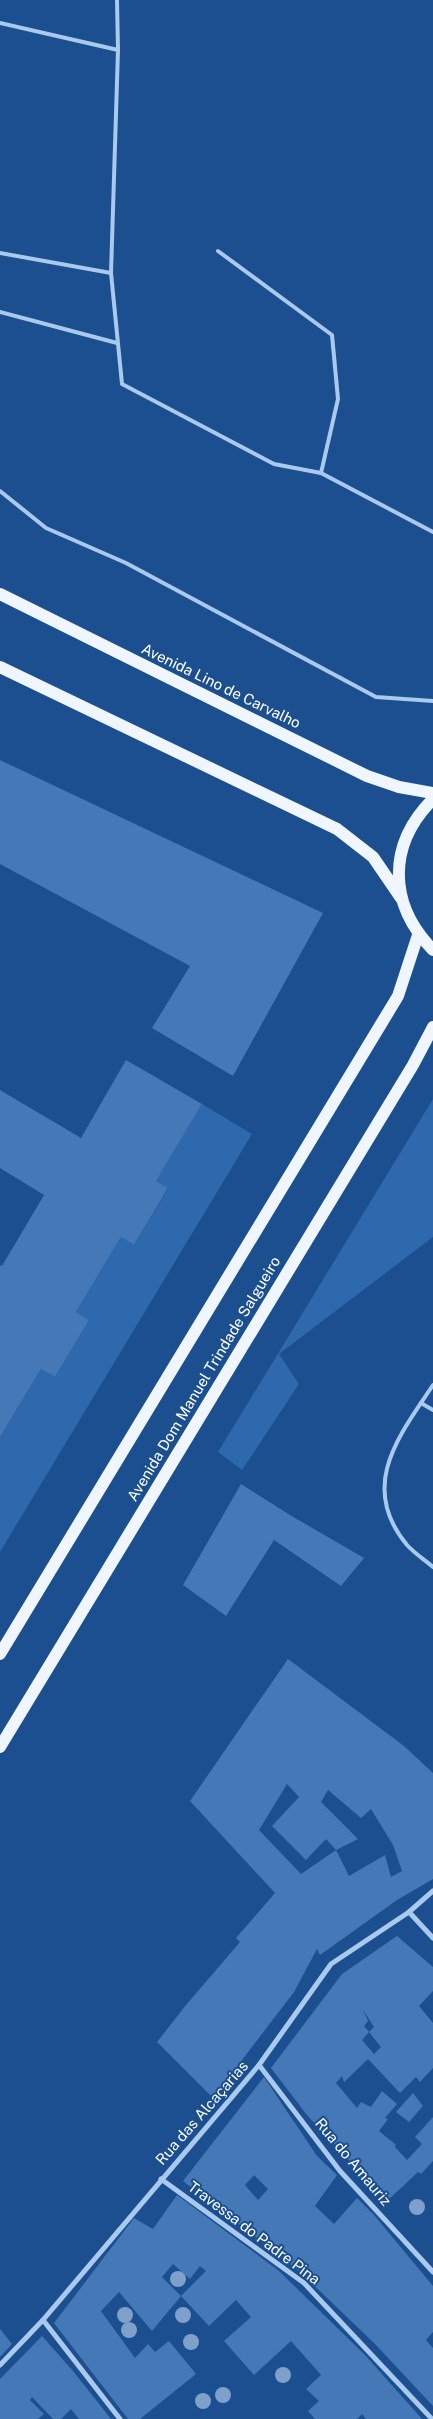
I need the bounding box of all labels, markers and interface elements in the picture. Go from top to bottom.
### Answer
street label: Avenida Lino de Carvalho [139,640,303,731]
street label: Avenida Dom Manuel Trindade Salgueiro [124,1253,284,1504]
street label: Rua das Alcaçarias [152,2057,251,2168]
street label: Rua do Amauriz [312,2114,395,2209]
street label: Travessa do Padre Pina [185,2177,324,2288]

